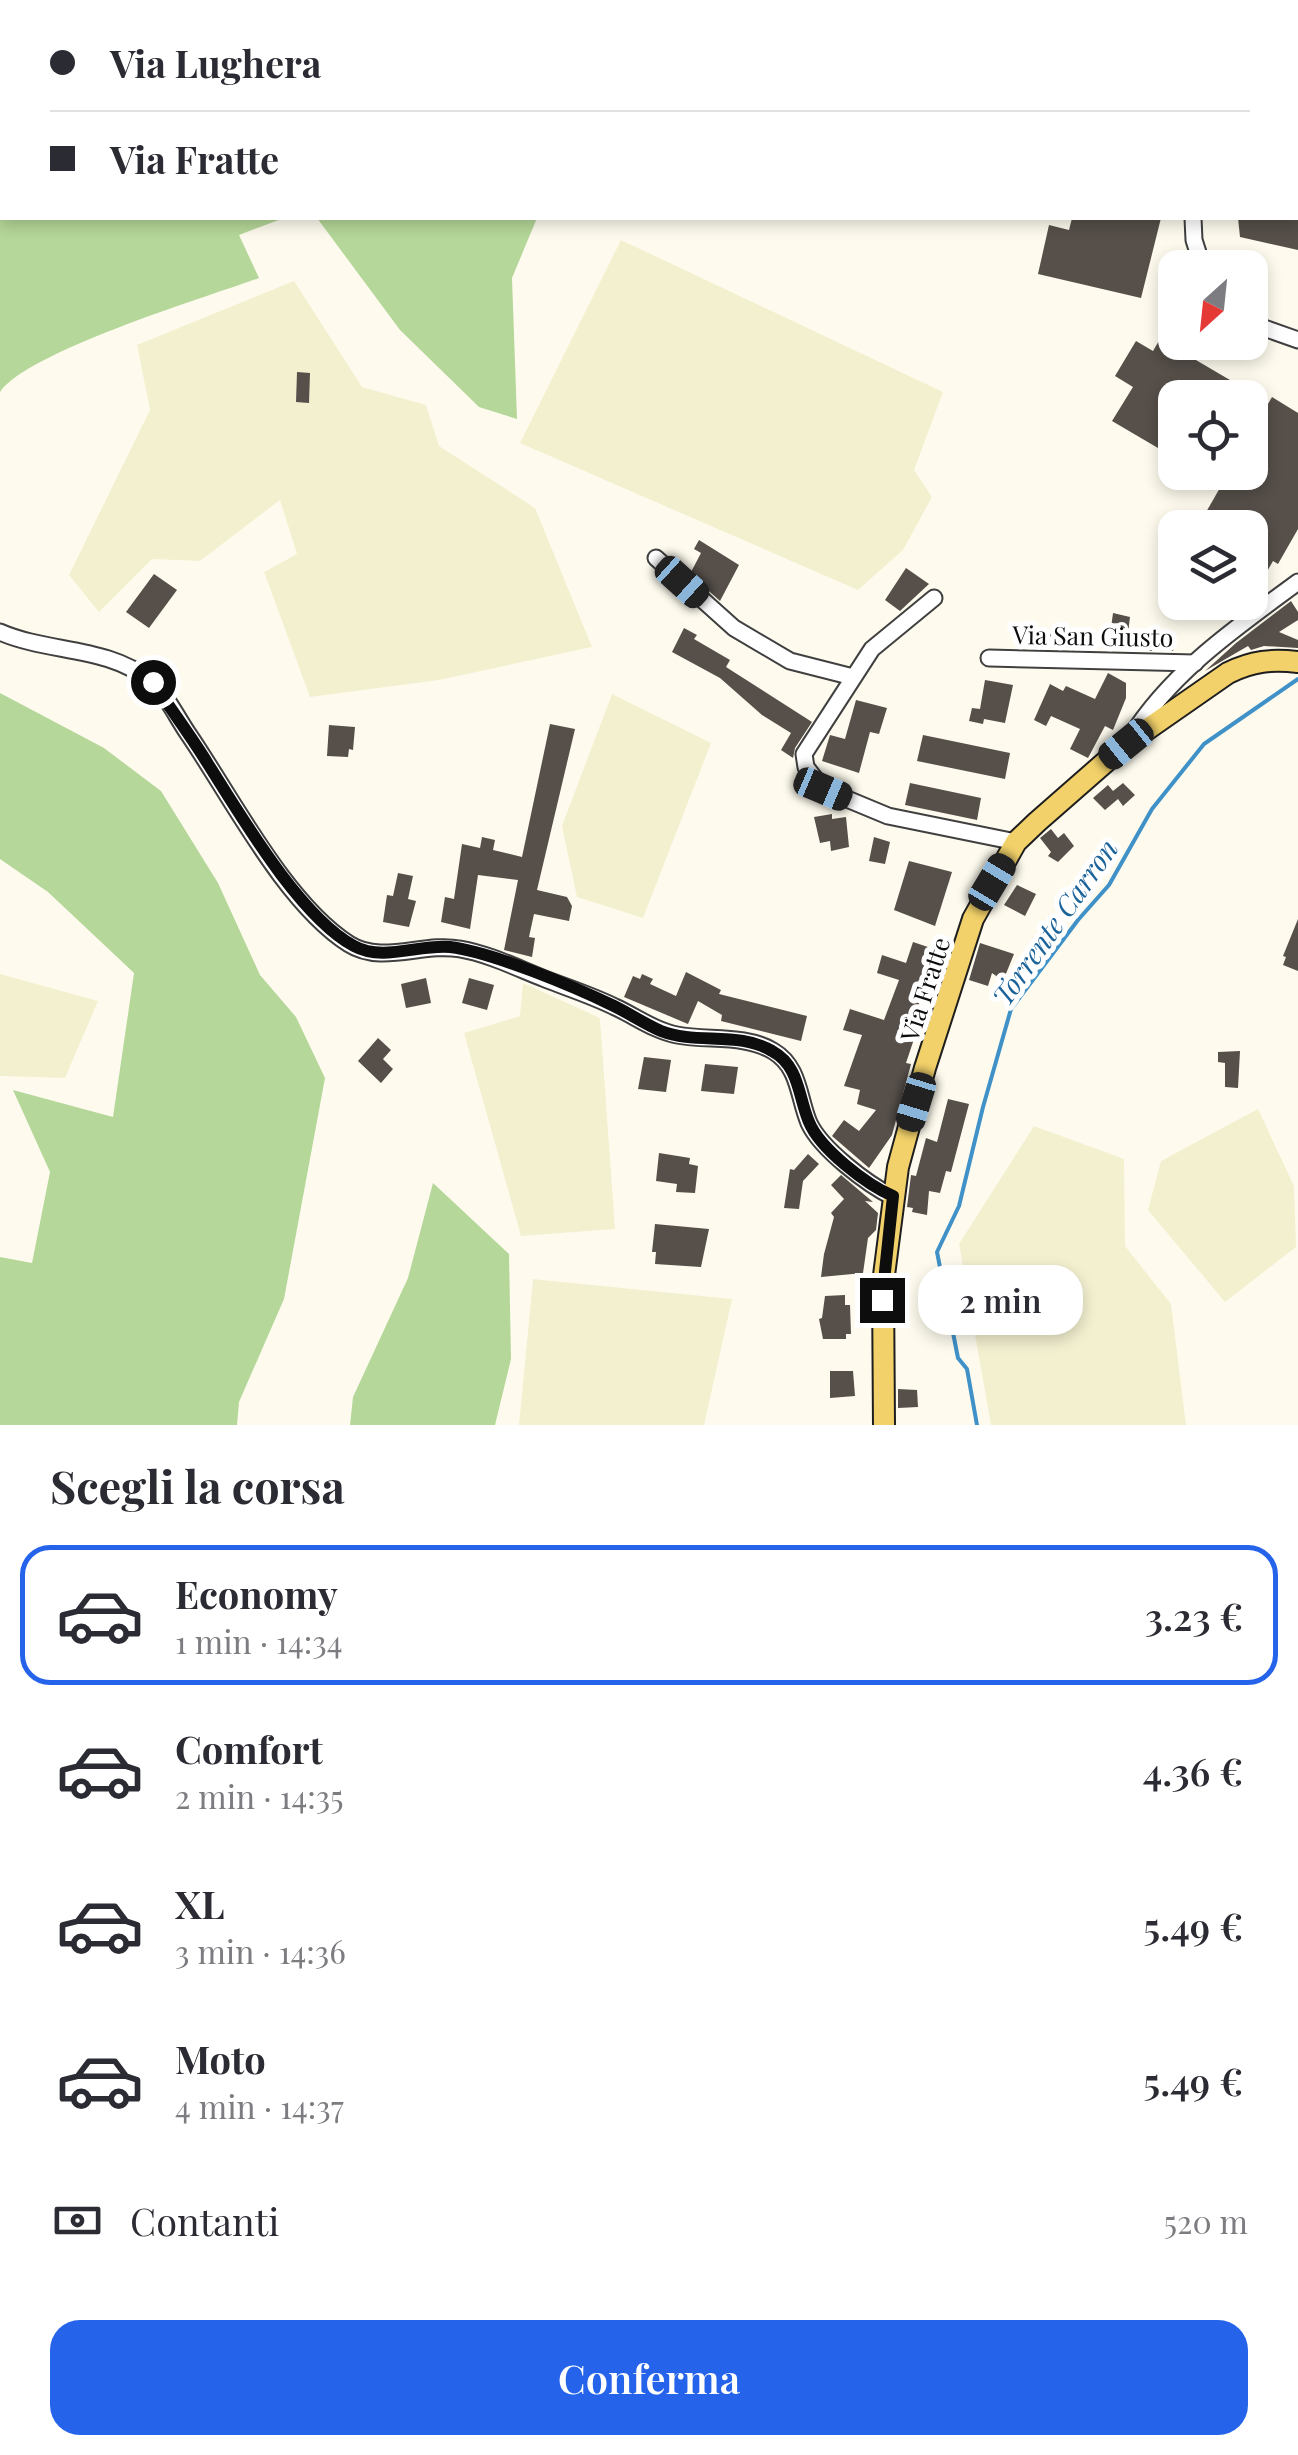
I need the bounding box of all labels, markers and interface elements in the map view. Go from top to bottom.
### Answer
text: Via Lughera [110,37,321,88]
text: Via Fratte [110,133,279,184]
north arrow [1158,250,1268,360]
map controls [1158,250,1268,620]
button: locate [1158,380,1268,490]
button: layers [1158,510,1268,620]
car [650,551,714,613]
street label: Via San Giusto [1011,617,1174,653]
route start [131,660,176,705]
car [1093,713,1159,775]
car [790,763,856,815]
water label: Torrente Carron [983,831,1125,1013]
car [964,849,1020,915]
street label: Via Fratte [891,933,956,1046]
car [893,1069,939,1135]
callout: 2 min [917,1265,1082,1335]
route end [860,1278,905,1323]
text: 2 min [960,1278,1041,1321]
text: Scegli la corsa [50,1455,345,1515]
text: Economy [175,1568,338,1619]
icon: car [55,1570,145,1660]
text: 3.23 € [1145,1590,1243,1641]
text: 1 min · 14:34 [175,1619,343,1662]
text: Comfort [175,1723,323,1774]
icon: car [55,1725,145,1815]
text: 4.36 € [1143,1745,1243,1796]
text: 2 min · 14:35 [175,1774,343,1817]
text: XL [175,1878,224,1929]
icon: car [55,1880,145,1970]
text: 5.49 € [1143,1900,1243,1951]
text: 3 min · 14:36 [175,1929,346,1972]
text: Moto [175,2033,266,2084]
icon: car [55,2035,145,2125]
text: 5.49 € [1143,2055,1243,2106]
text: 4 min · 14:37 [175,2084,344,2127]
icon: cash [50,2193,105,2248]
text: Contanti [130,2195,279,2246]
text: 520 m [1164,2199,1248,2242]
button: Conferma [50,2320,1248,2435]

